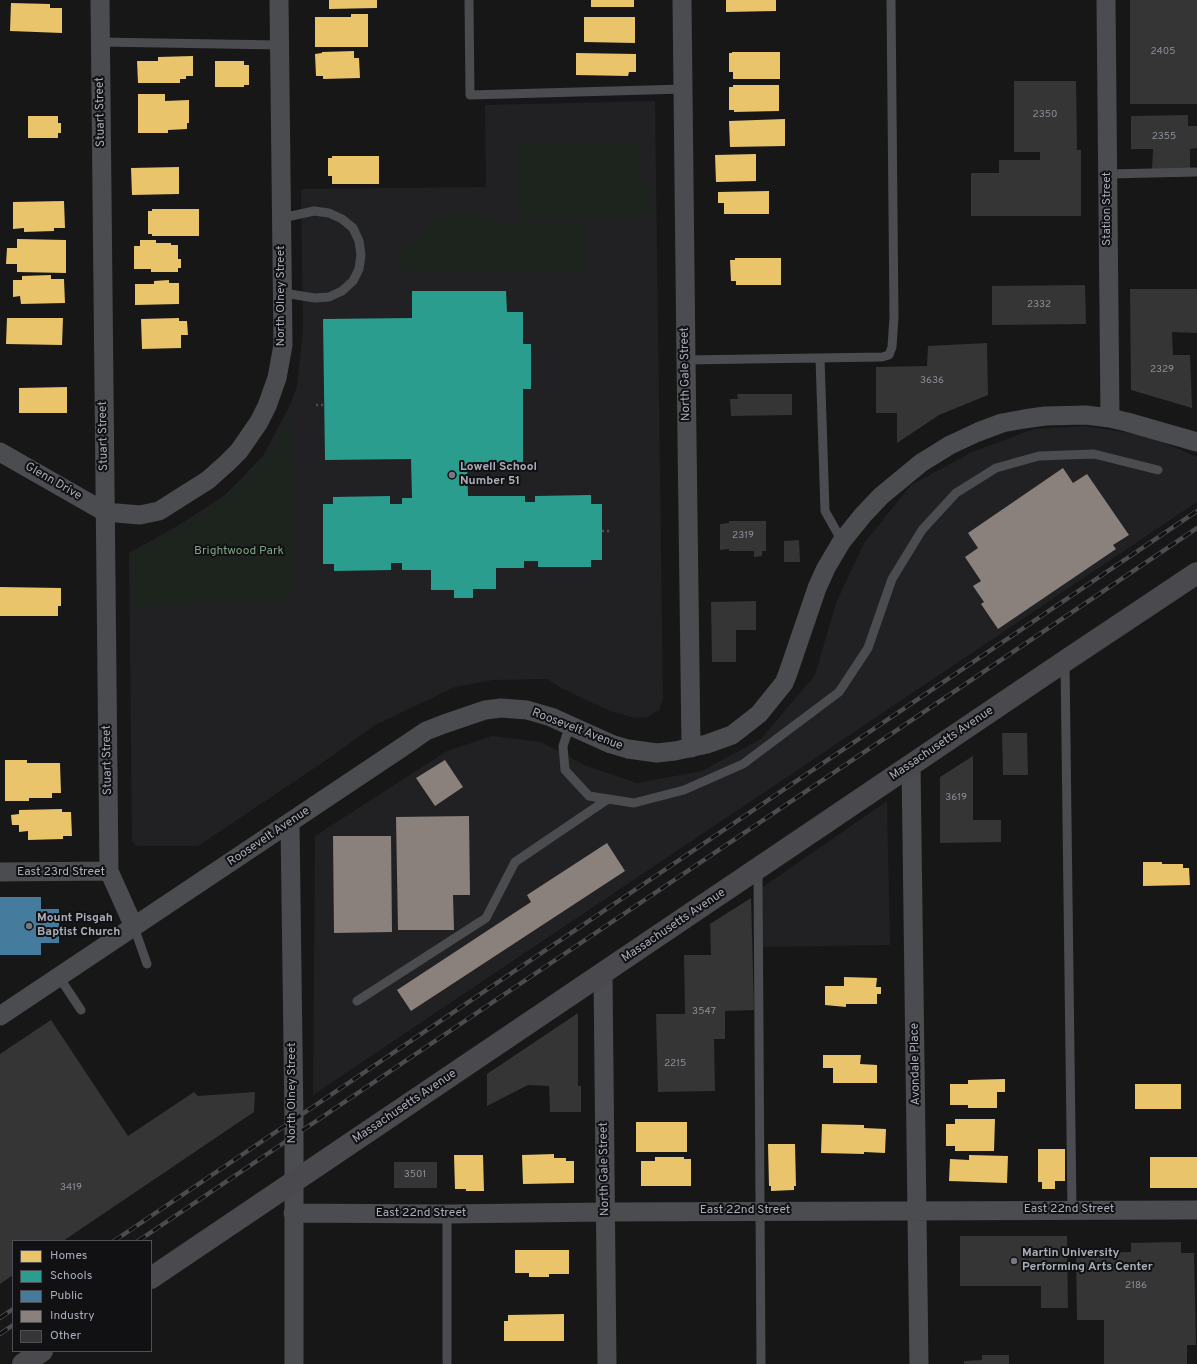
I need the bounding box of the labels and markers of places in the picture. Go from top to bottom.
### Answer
place label: Lowell School Number 51 [460,461,537,489]
marker: Lowell School Number 51 [447,470,457,480]
place label: Mount Pisgah Baptist Church [37,912,120,940]
marker: Mount Pisgah Baptist Church [24,921,34,931]
place label: Martin University Performing Arts Center [1022,1247,1153,1275]
marker: Martin University Performing Arts Center [1009,1256,1019,1266]

